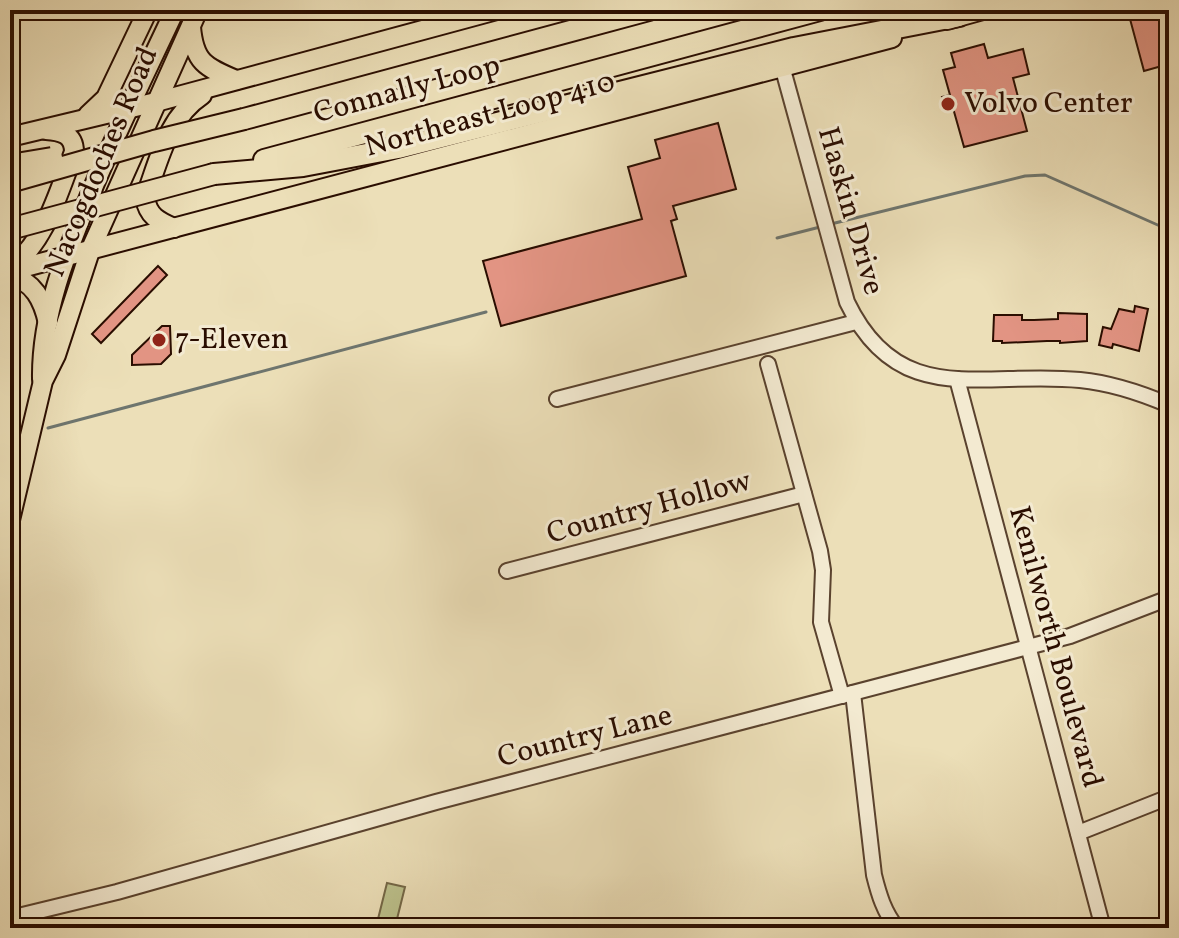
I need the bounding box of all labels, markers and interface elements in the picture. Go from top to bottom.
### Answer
street label: Nacogdoches Road [35,41,169,283]
street label: Connally Loop [309,45,505,135]
street label: Northeast Loop 410 [360,61,620,169]
place label: Volvo Center [964,83,1133,125]
marker: Volvo Center [939,95,957,113]
street label: Haskin Drive [806,122,894,300]
place label: 7-Eleven [175,319,289,361]
marker: 7-Eleven [150,331,168,349]
street label: Country Hollow [542,461,756,555]
street label: Kenilworth Boulevard [997,502,1113,792]
street label: Country Lane [493,695,677,779]

